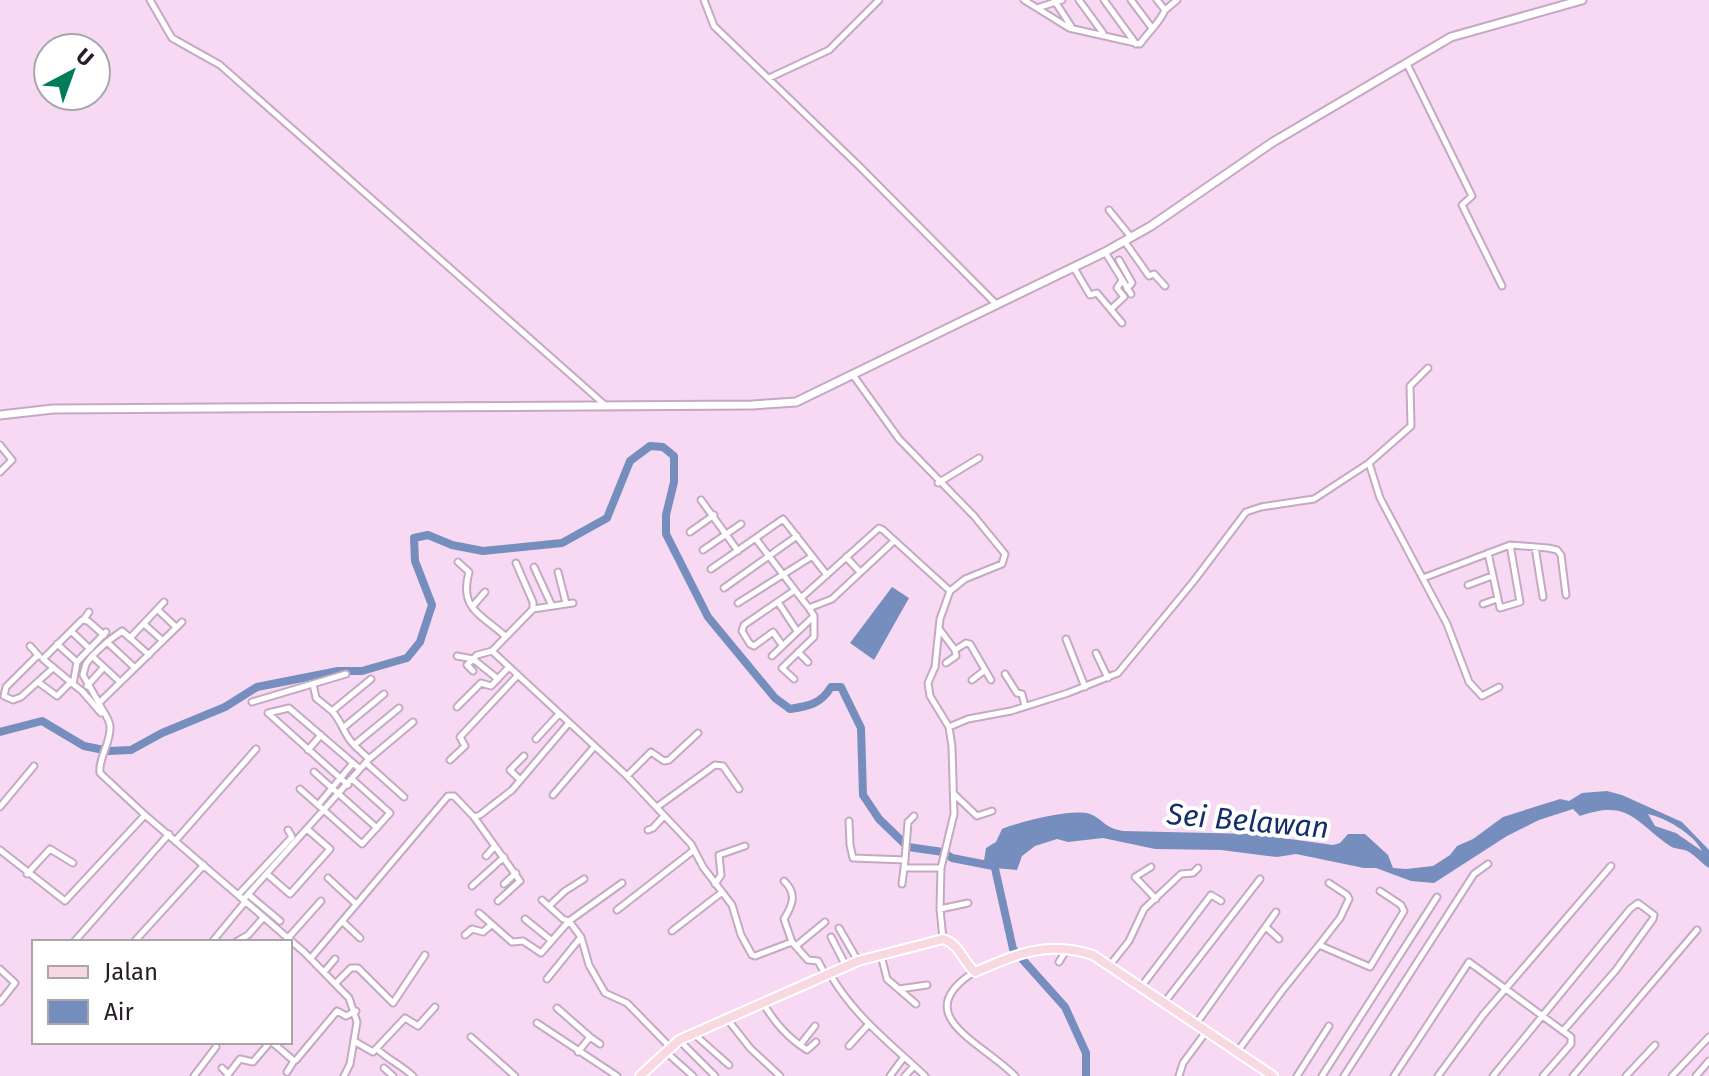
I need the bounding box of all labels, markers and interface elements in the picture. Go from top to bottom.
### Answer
north arrow [32,32,112,112]
text: U [71,42,99,72]
water label: Sei Belawan [1164,796,1331,846]
legend [32,940,292,1044]
text: Jalan [104,958,158,986]
text: Air [104,998,135,1026]

